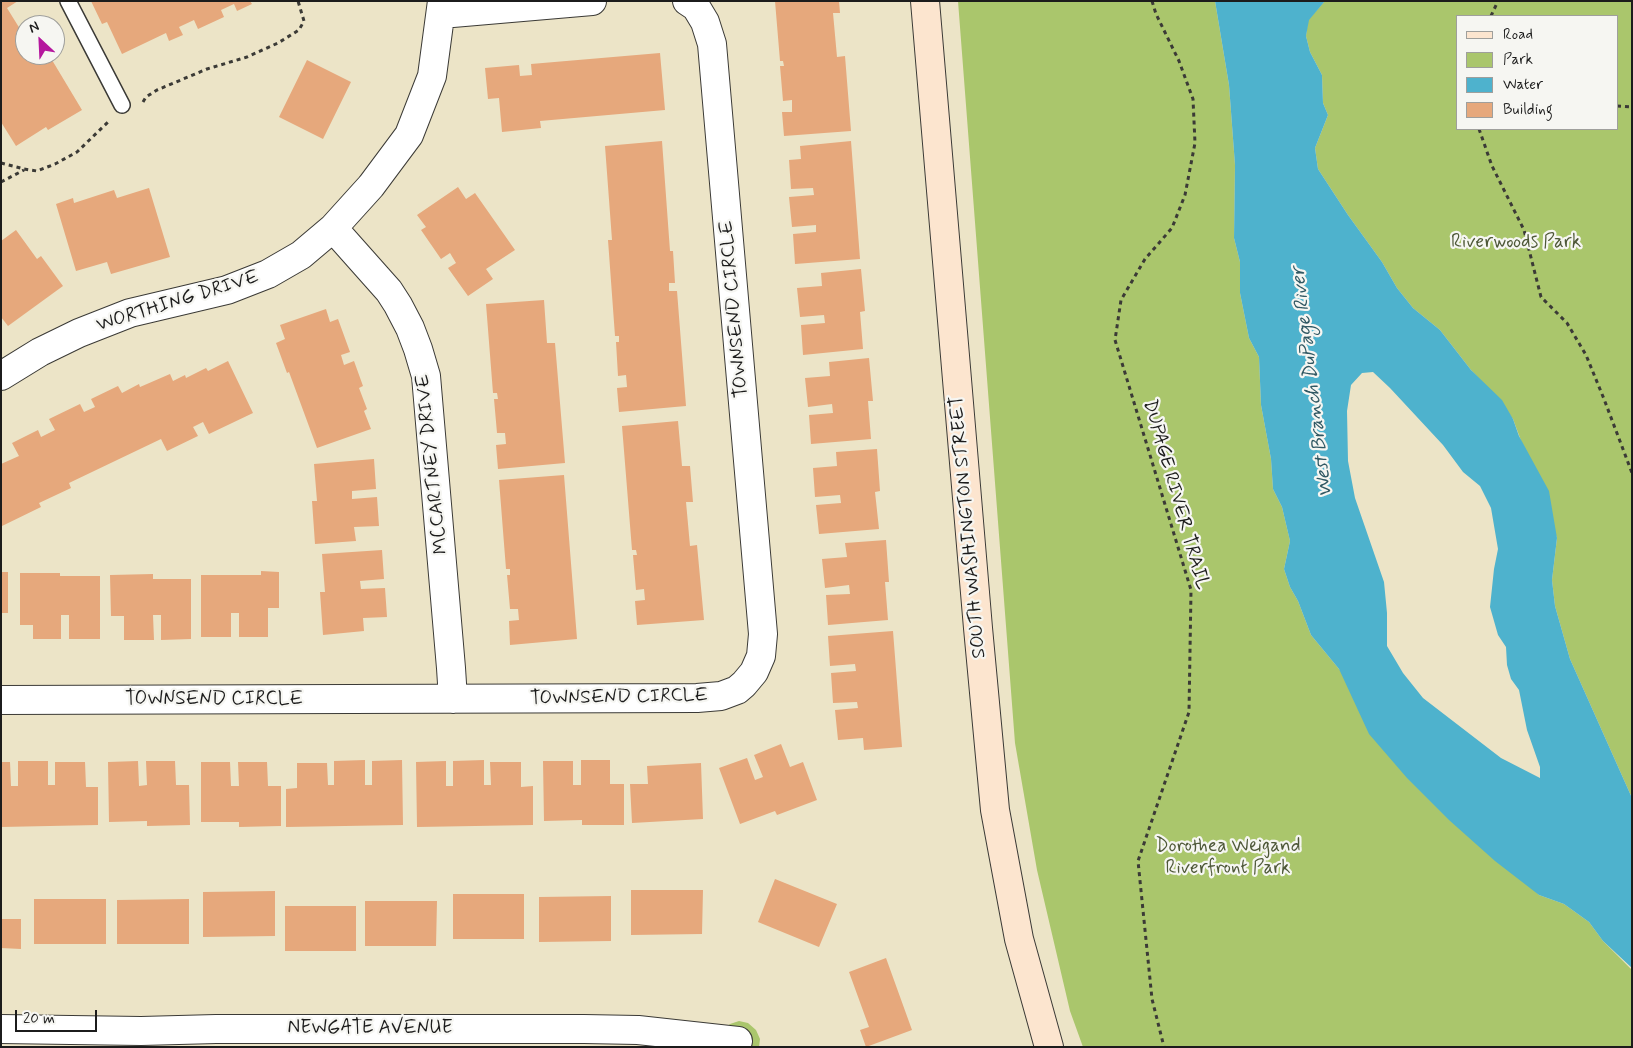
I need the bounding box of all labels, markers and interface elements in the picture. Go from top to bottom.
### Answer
north arrow [15,15,65,65]
legend [1456,15,1618,130]
text: N [26,17,42,37]
text: Road [1503,25,1533,45]
text: Park [1503,50,1533,70]
text: Water [1503,75,1543,95]
text: Building [1503,100,1553,120]
street label: TOWNSEND CIRCLE [716,219,754,399]
park label: Riverwoods Park [1451,232,1581,254]
street label: WORTHING DRIVE [94,266,262,338]
water label: West Branch DuPage River [1287,266,1339,498]
street label: MCCARTNEY DRIVE [412,373,454,555]
street label: SOUTH WASHINGTON STREET [946,395,992,659]
street label: DUPAGE RIVER TRAIL [1137,397,1213,593]
street label: TOWNSEND CIRCLE [530,685,708,711]
street label: TOWNSEND CIRCLE [125,689,303,711]
park label: Dorothea Weigand Riverfront Park [1155,836,1301,880]
scale bar [18,1000,100,1032]
text: 20 m [23,1009,55,1029]
street label: NEWGATE AVENUE [288,1018,452,1040]

